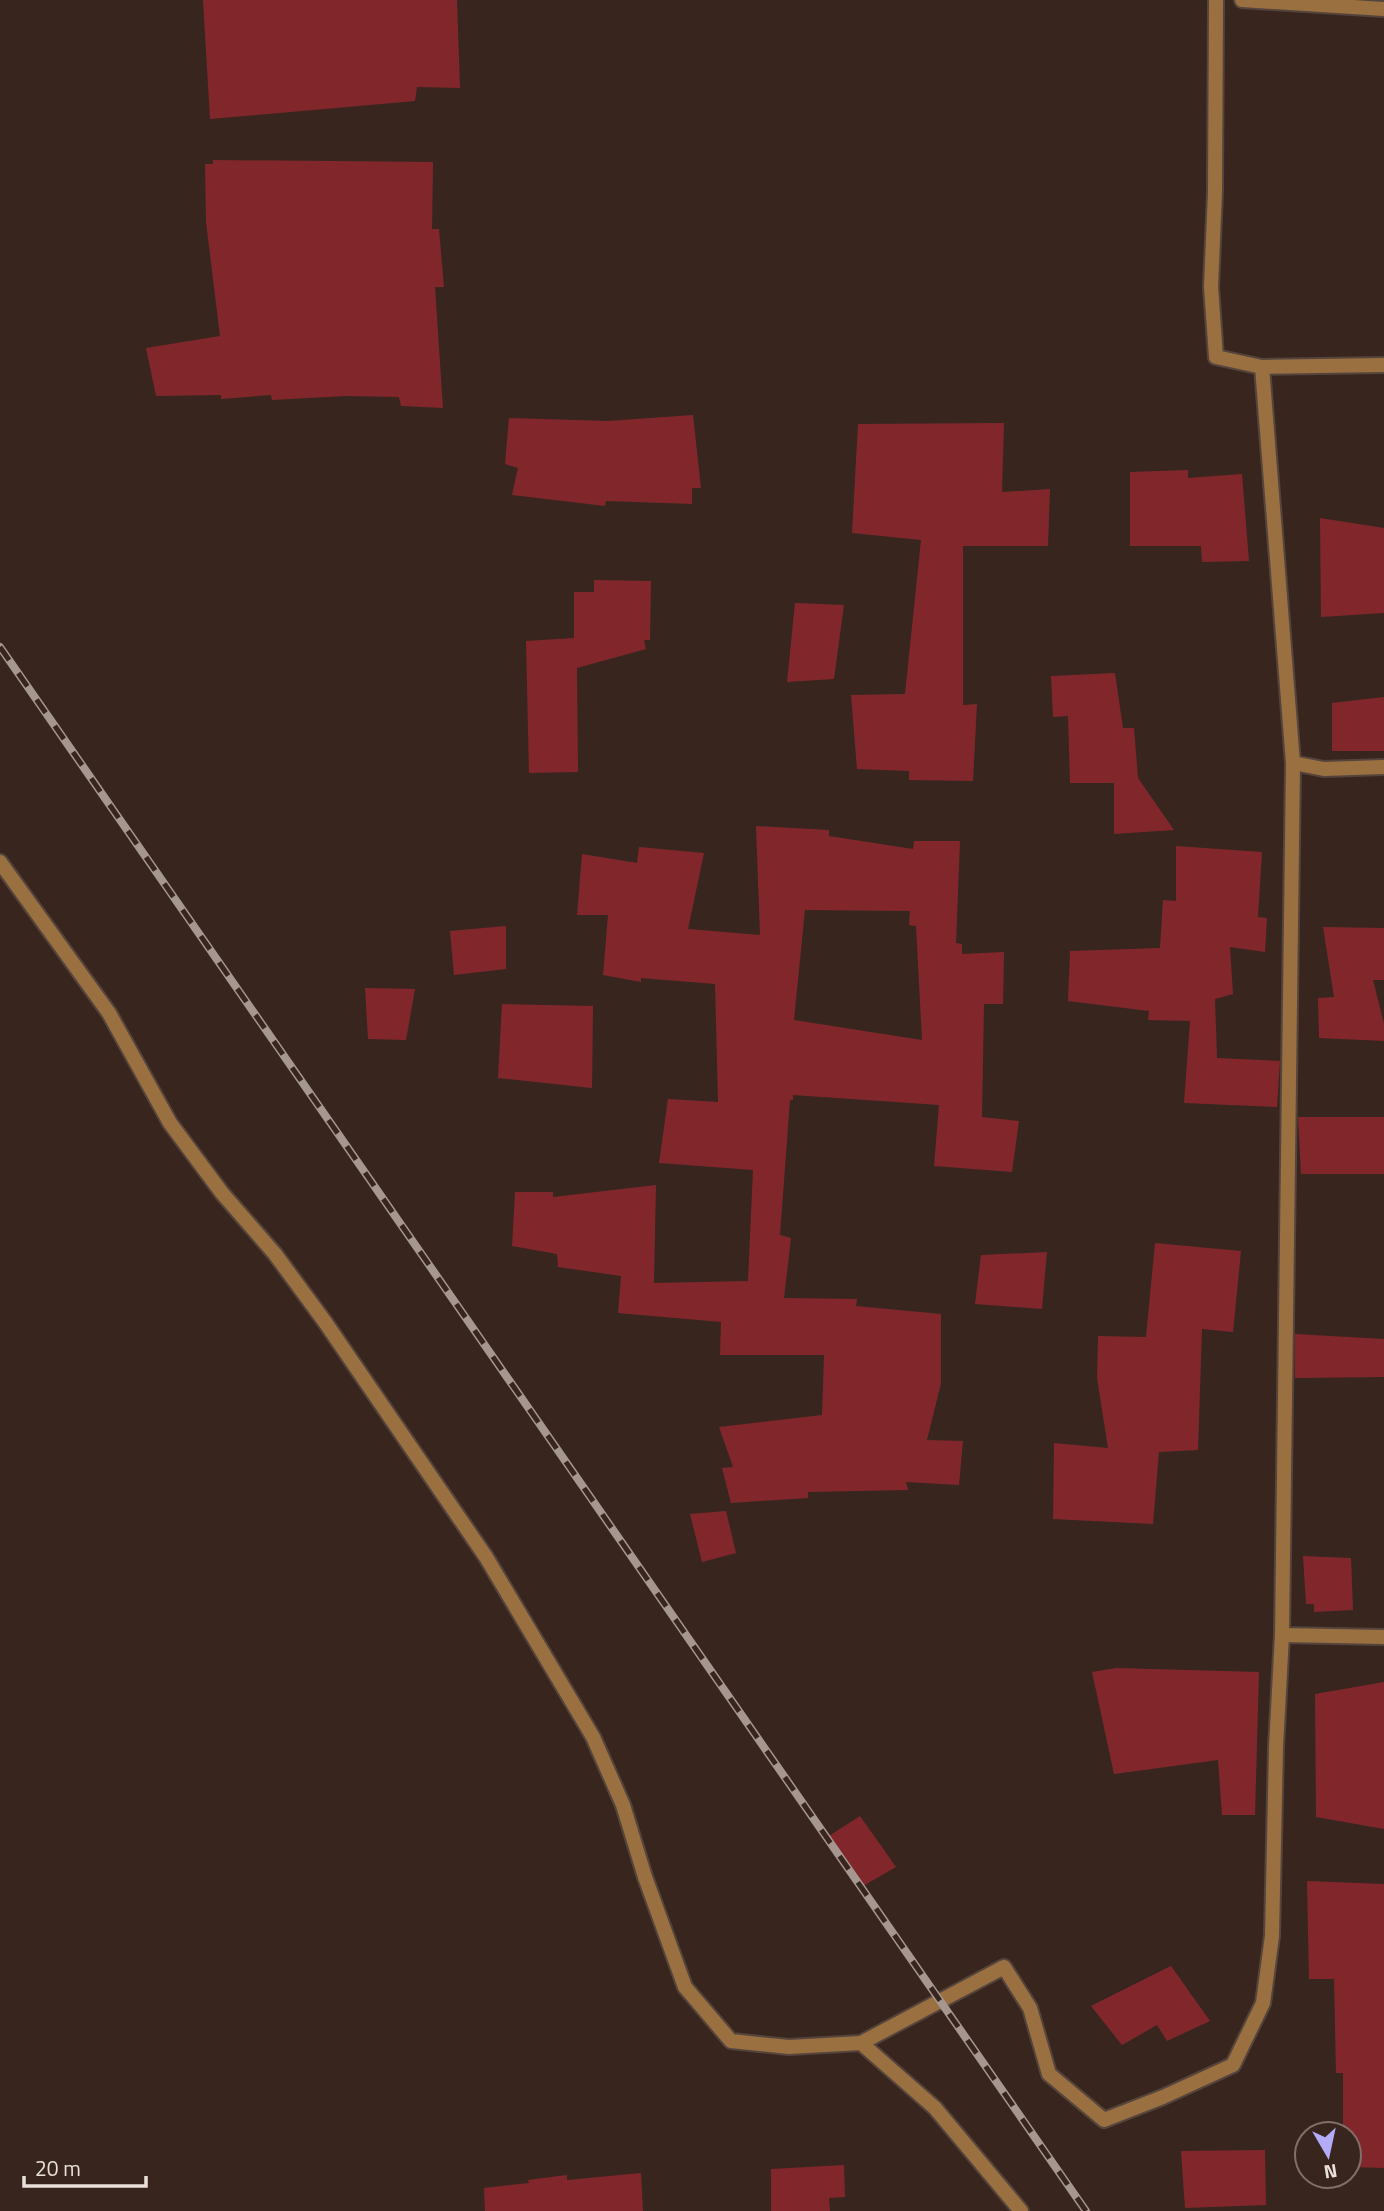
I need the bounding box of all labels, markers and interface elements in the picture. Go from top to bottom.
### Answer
north arrow [1293,2120,1363,2190]
scale bar [24,2144,147,2188]
text: 20 m [35,2152,81,2184]
text: N [1322,2157,1340,2188]

